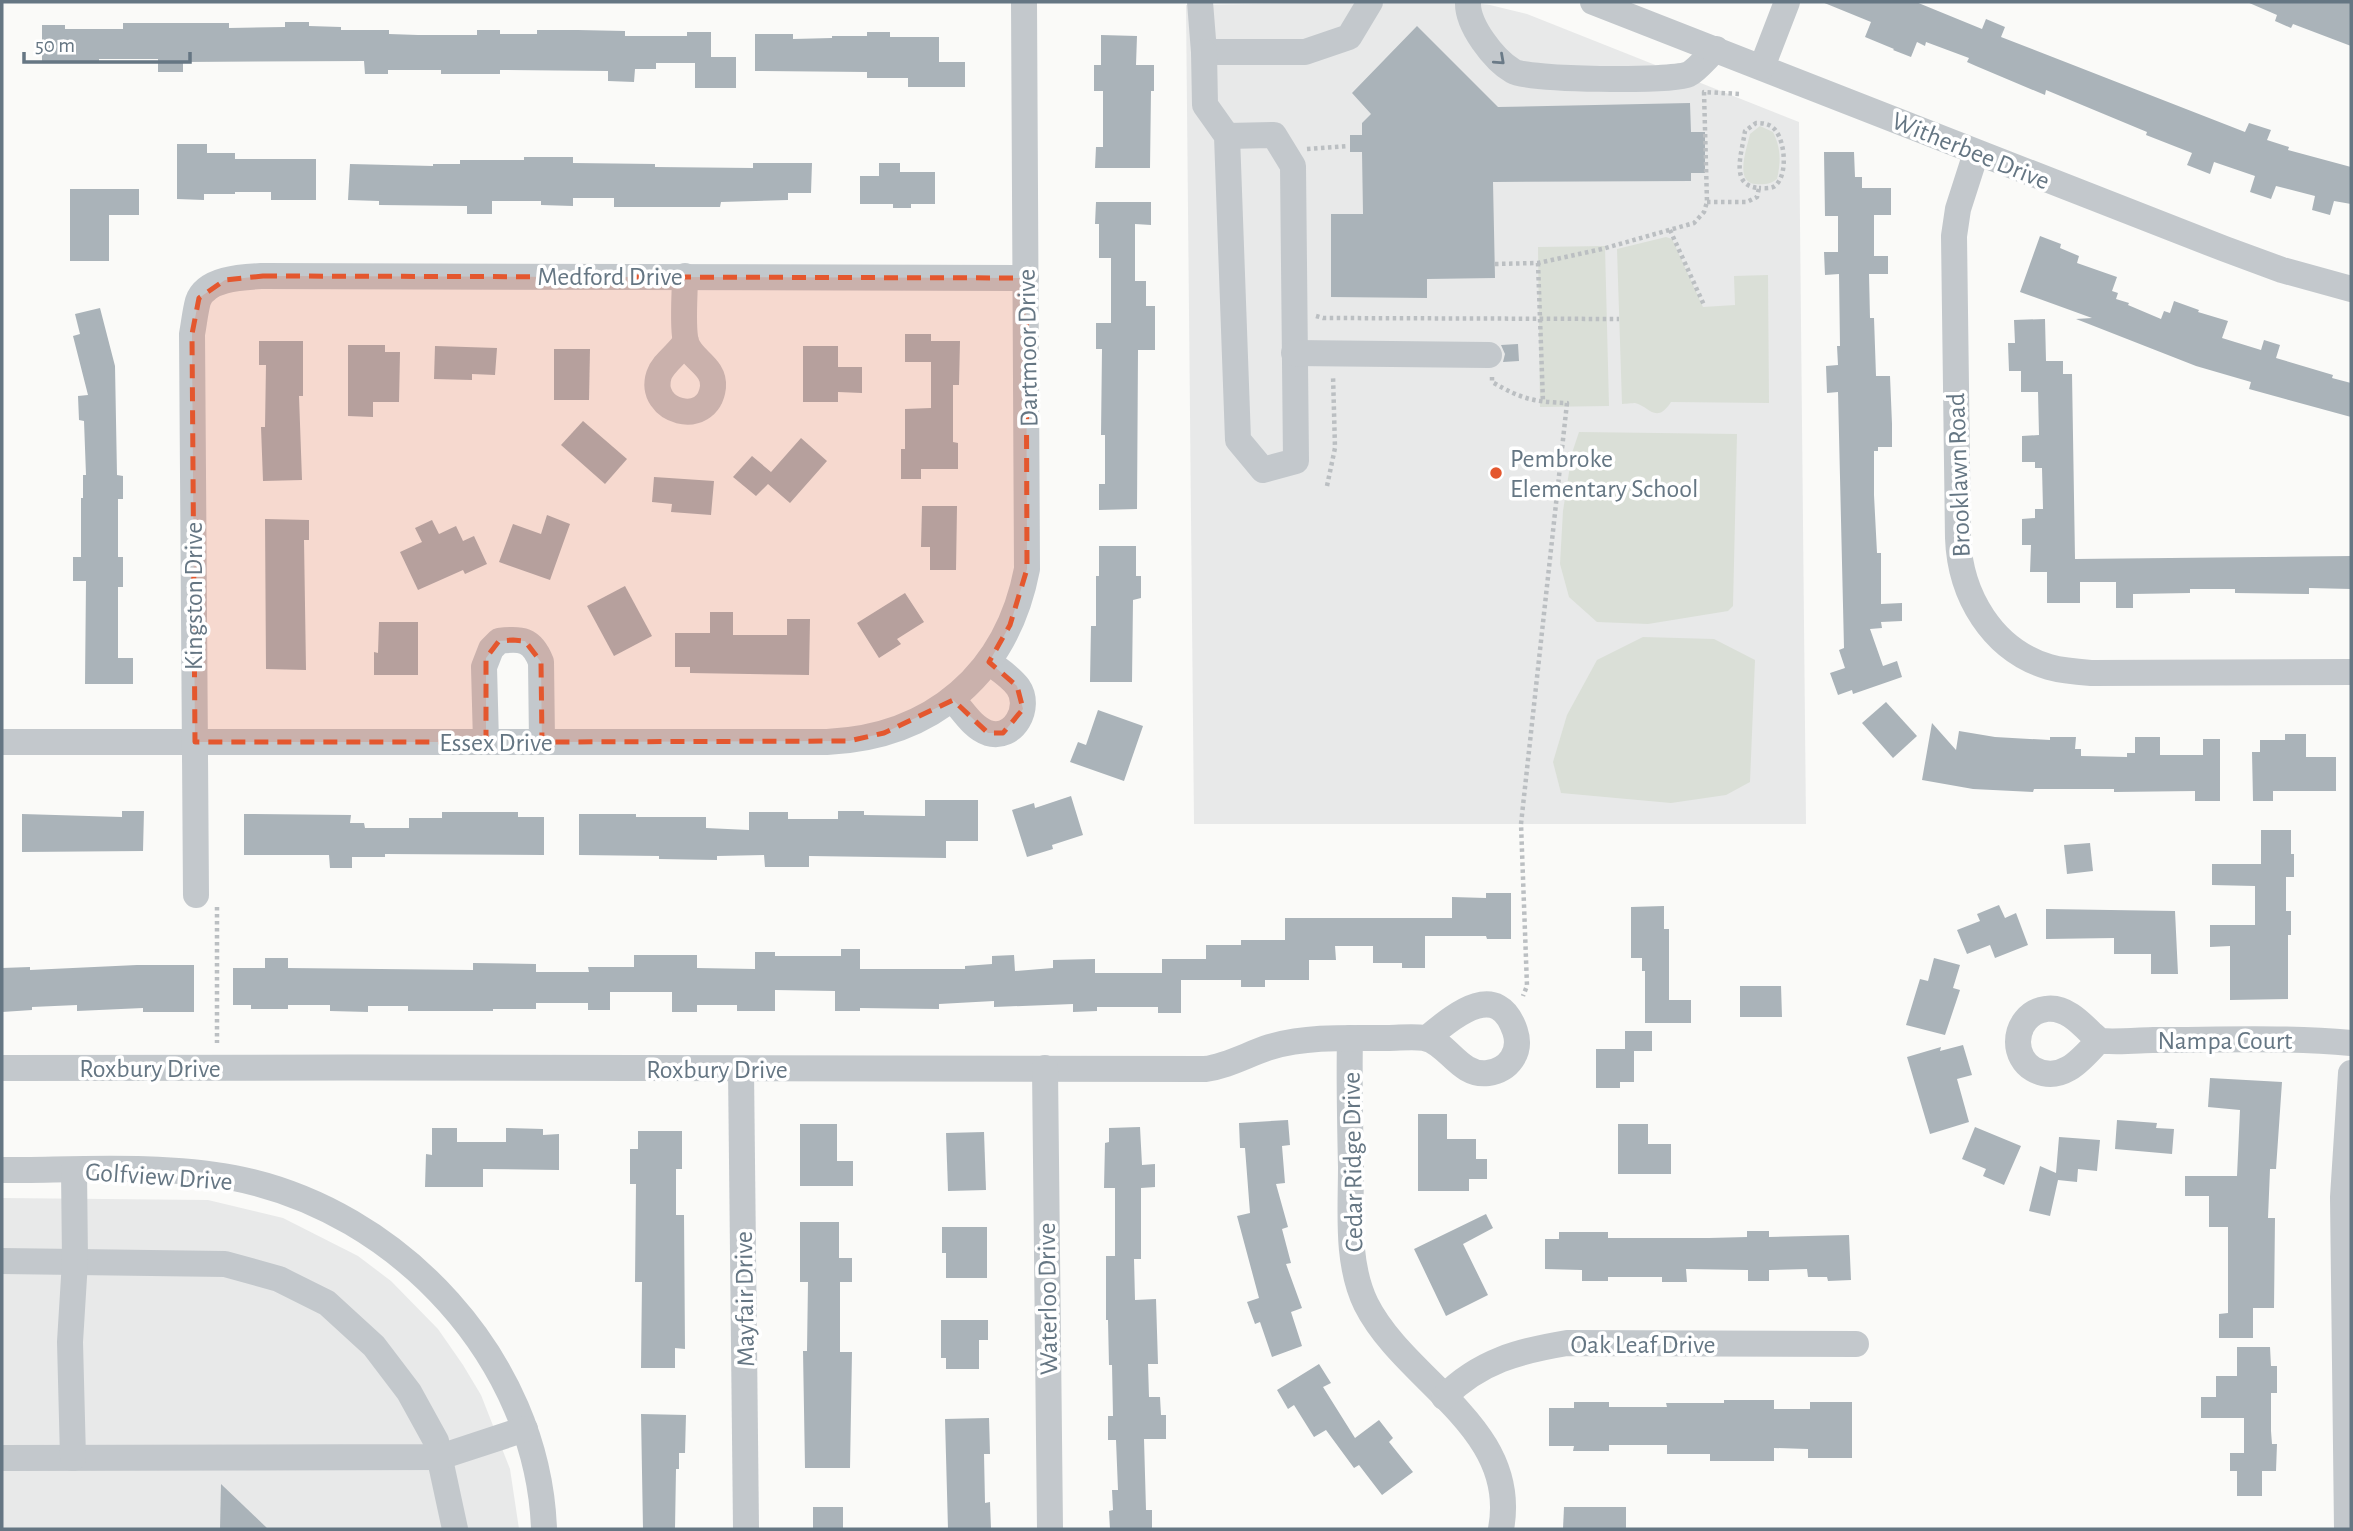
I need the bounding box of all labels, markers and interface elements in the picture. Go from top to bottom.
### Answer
scale bar [24,21,191,65]
text: 50 m [35,35,75,56]
one-way arrow [1492,52,1505,64]
street label: Witherbee Drive [1888,108,2053,194]
street label: Medford Drive [537,264,683,290]
street label: Dartmoor Drive [1014,269,1042,427]
street label: Brooklawn Road [1943,392,1975,558]
place label: Pembroke Elementary School [1510,446,1699,502]
marker: Pembroke Elementary School [1488,465,1504,481]
street label: Kingston Drive [181,522,207,670]
street label: Essex Drive [439,730,553,756]
street label: Nampa Court [2158,1028,2292,1054]
street label: Roxbury Drive [79,1056,221,1082]
street label: Roxbury Drive [646,1057,788,1083]
street label: Cedar Ridge Drive [1338,1072,1368,1252]
street label: Golfview Drive [84,1159,234,1195]
street label: Waterloo Drive [1034,1223,1062,1375]
street label: Mayfair Drive [731,1231,759,1367]
street label: Oak Leaf Drive [1570,1332,1716,1358]

